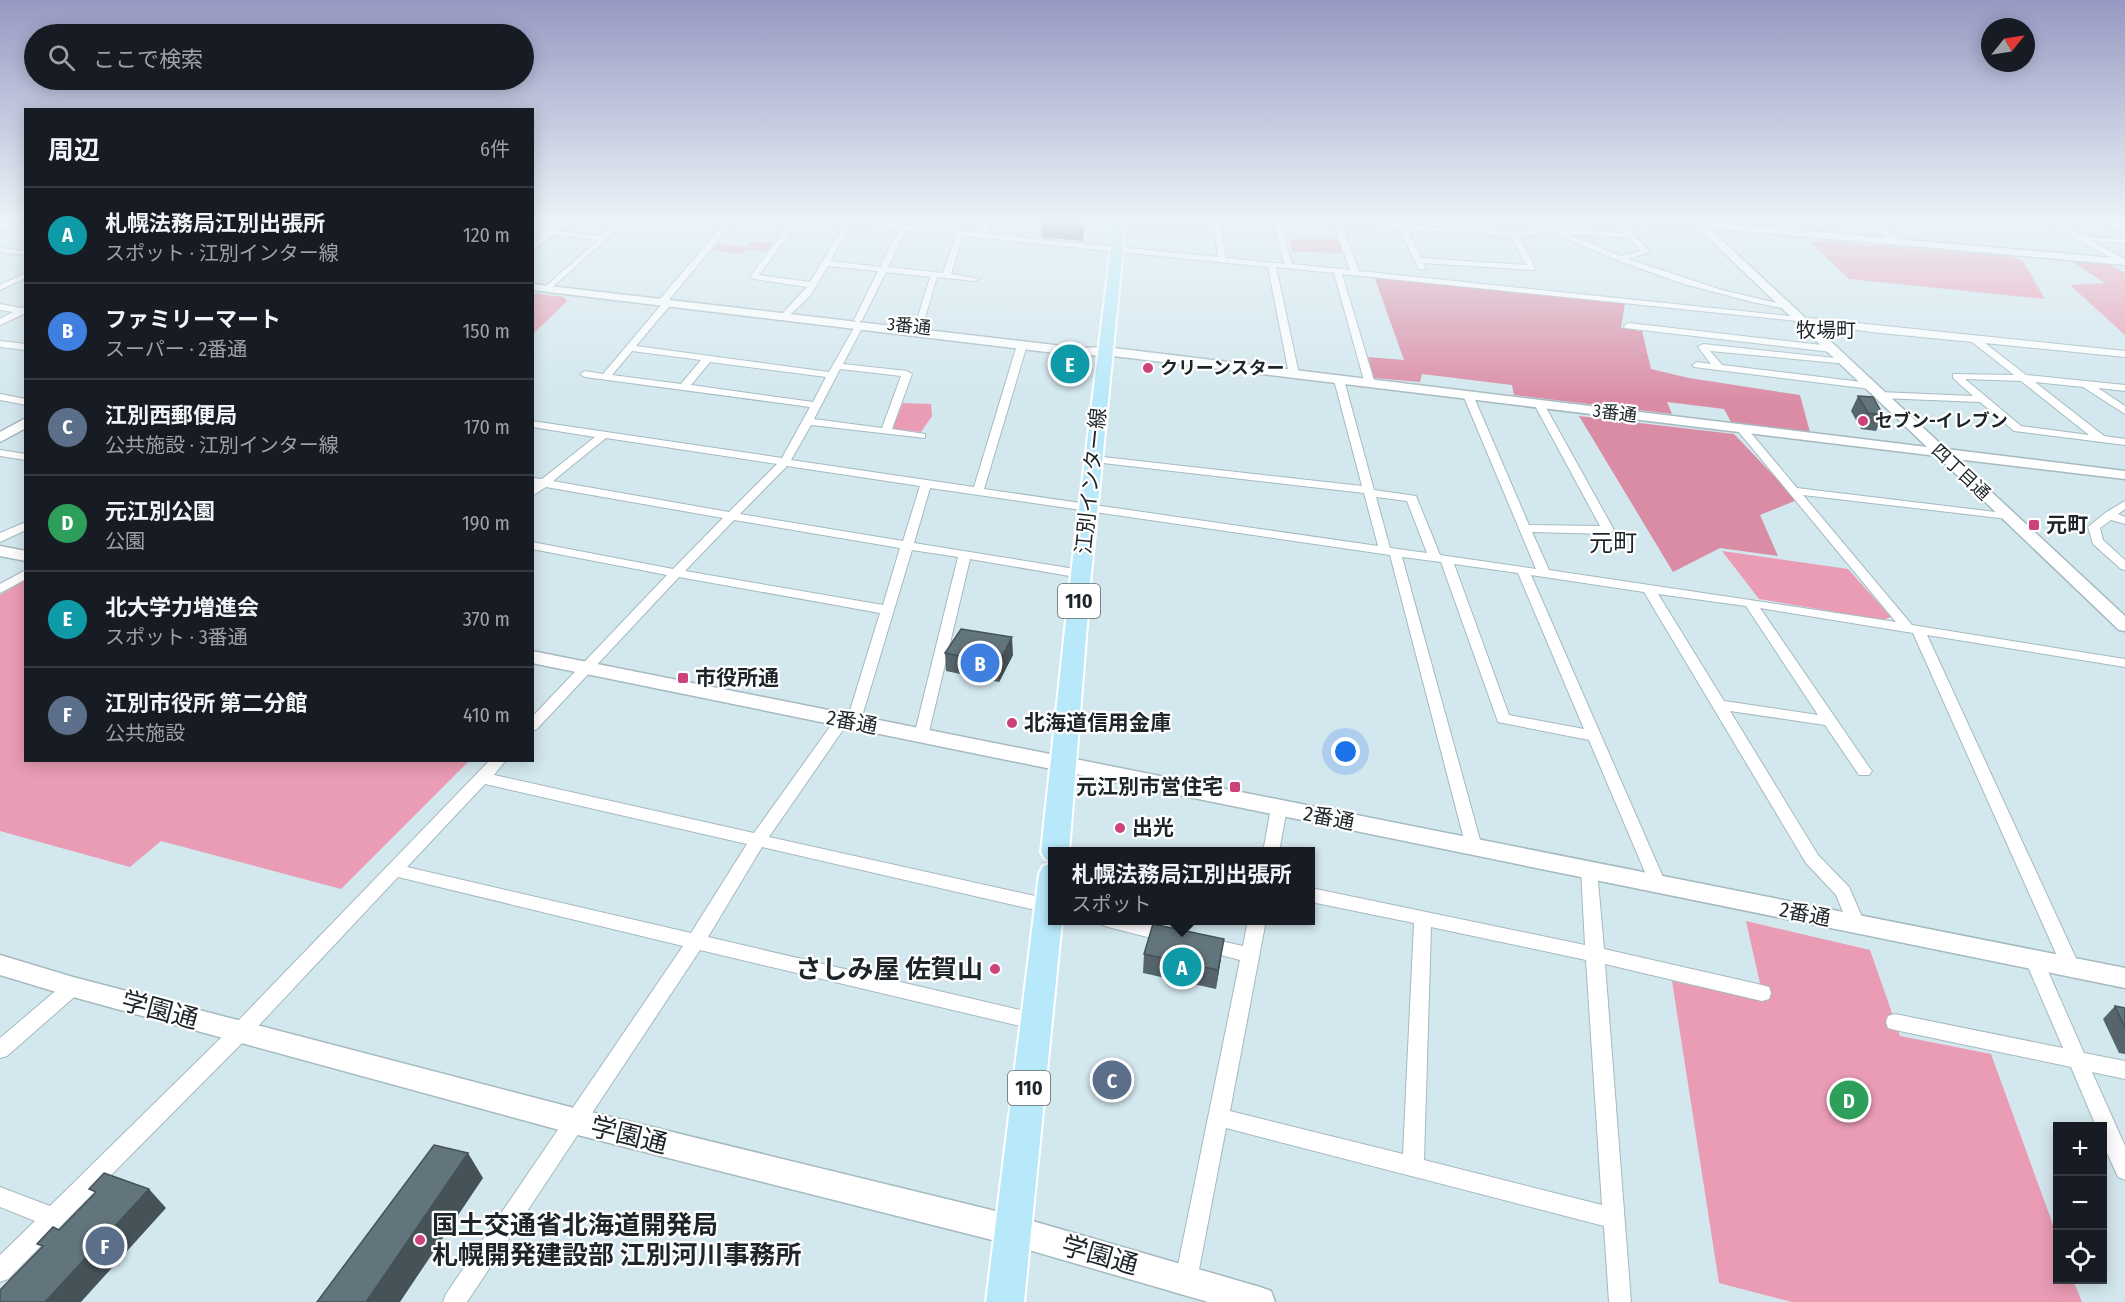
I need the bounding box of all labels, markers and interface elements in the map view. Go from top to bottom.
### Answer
north arrow [1981,18,2035,72]
search box [24,24,534,90]
icon: search [45,41,78,74]
text: ここで検索 [93,46,203,73]
text: 周辺 [48,135,100,166]
text: 6件 [480,137,510,161]
text: 札幌法務局江別出張所 [105,210,325,237]
text: A [62,223,73,247]
text: 120 m [463,223,510,247]
text: スポット · 江別インター線 [105,241,339,265]
text: ファミリーマート [105,306,281,333]
street label: 3番通 [886,313,932,339]
district label: 牧場町 [1796,318,1856,342]
text: B [62,319,73,343]
text: 150 m [463,319,510,343]
text: スーパー · 2番通 [105,337,247,361]
pin: E [1050,342,1090,386]
place label: クリーンスター [1160,357,1285,379]
marker: クリーンスター [1141,361,1155,375]
street label: 3番通 [1592,399,1638,427]
text: 江別西郵便局 [105,402,237,429]
street label: 江別インター線 [1070,407,1112,555]
place label: セブン-イレブン [1875,410,2008,432]
marker: セブン-イレブン [1856,414,1870,428]
text: C [62,415,73,439]
text: 170 m [464,415,510,439]
text: 公共施設 · 江別インター線 [105,433,339,457]
street label: 四丁目通 [1927,439,1995,505]
text: 元江別公園 [105,498,215,525]
text: D [62,511,73,535]
text: 190 m [462,511,510,535]
place label: 元町 [2046,512,2088,538]
marker: 元町 [2027,518,2041,532]
text: 公園 [105,529,145,553]
district label: 元町 [1589,529,1637,557]
road number: 110 [1058,584,1100,618]
text: 北大学力増進会 [105,594,259,621]
text: E [63,607,72,631]
text: 370 m [463,607,510,631]
text: スポット · 3番通 [105,625,248,649]
pin: B [960,640,1000,686]
place label: 市役所通 [695,665,779,691]
marker: 市役所通 [676,671,690,685]
text: 江別市役所 第二分館 [105,690,308,717]
text: F [63,703,72,727]
text: 410 m [463,703,510,727]
street label: 2番通 [824,704,880,740]
place label: 北海道信用金庫 [1024,710,1171,736]
marker: 北海道信用金庫 [1005,716,1019,730]
text: 公共施設 [105,721,185,745]
your location [1331,737,1360,766]
place label: 元江別市営住宅 [1076,774,1223,800]
marker: 元江別市営住宅 [1228,780,1242,794]
street label: 2番通 [1301,800,1357,836]
place label: 出光 [1132,815,1174,841]
marker: 出光 [1113,821,1127,835]
popup [1048,847,1315,925]
text: 札幌法務局江別出張所 [1071,861,1292,888]
text: スポット [1071,892,1151,916]
street label: 2番通 [1777,896,1833,932]
pin: A [1162,944,1202,990]
place label: さしみ屋 佐賀山 [796,954,983,985]
marker: さしみ屋 佐賀山 [988,962,1002,976]
street label: 学園通 [118,985,202,1036]
pin: C [1092,1058,1132,1102]
road number: 110 [1008,1071,1050,1105]
pin: D [1830,1078,1868,1122]
street label: 学園通 [587,1111,670,1160]
map controls [2053,1122,2107,1284]
button: + [2053,1122,2107,1176]
button: − [2053,1176,2107,1230]
place label: 国土交通省北海道開発局 札幌開発建設部 江別河川事務所 [432,1210,801,1271]
pin: F [86,1224,124,1268]
street label: 学園通 [1058,1230,1142,1281]
button: locate [2053,1230,2107,1284]
marker: 国土交通省北海道開発局 札幌開発建設部 江別河川事務所 [413,1233,427,1247]

